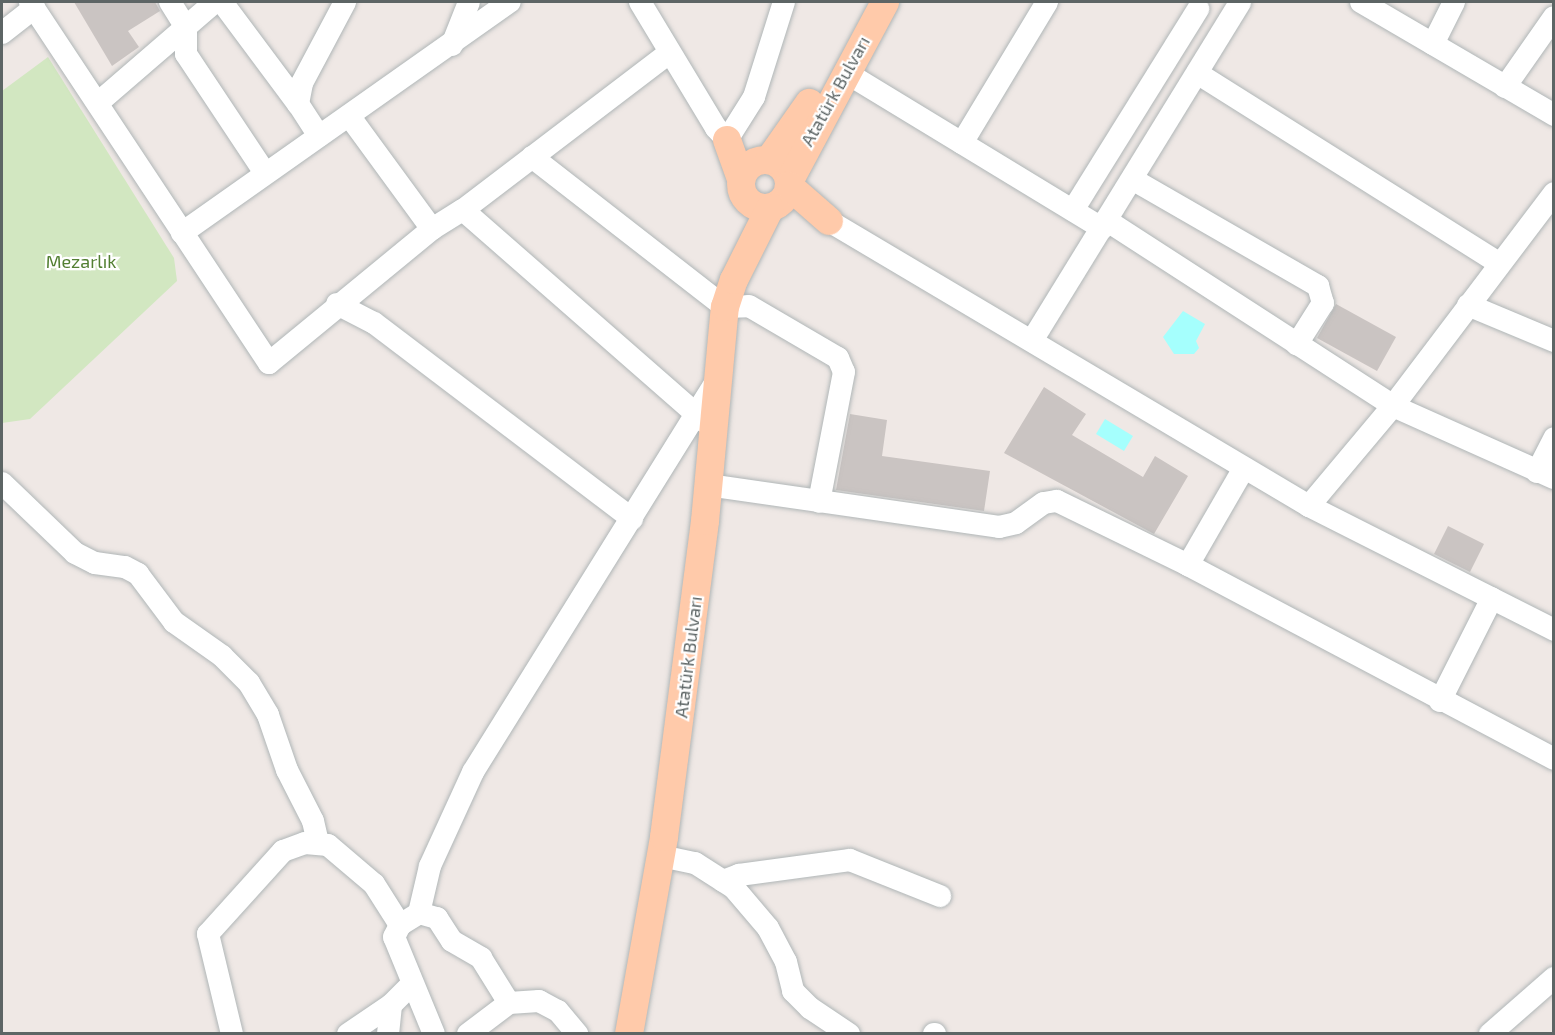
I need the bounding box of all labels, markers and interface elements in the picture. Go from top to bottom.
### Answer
street label: Atatürk Bulvarı [796,32,874,150]
park label: Mezarlık [46,250,116,272]
street label: Atatürk Bulvarı [670,595,706,719]

